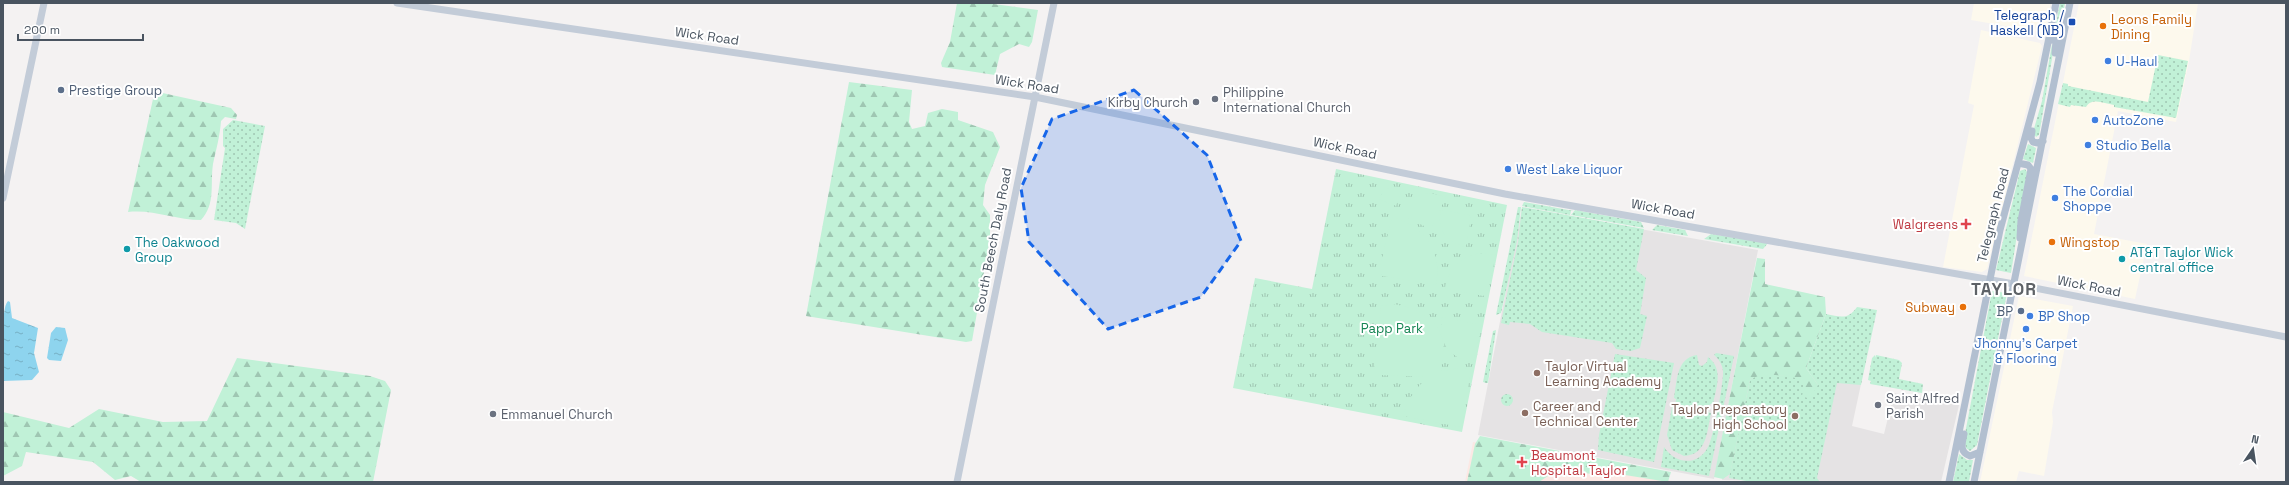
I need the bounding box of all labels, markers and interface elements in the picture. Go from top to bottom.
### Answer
place label: Telegraph / Haskell (NB) [1990,7,2064,39]
place label: Leons Family Dining [2111,11,2192,43]
scale bar [18,16,143,42]
marker: Telegraph / Haskell (NB) [2067,17,2077,27]
marker: Leons Family Dining [2098,21,2108,31]
text: 200 m [24,22,60,38]
street label: Wick Road [674,23,740,49]
place label: U-Haul [2116,53,2158,70]
marker: U-Haul [2103,56,2113,66]
street label: Wick Road [994,71,1060,97]
place label: Prestige Group [69,82,162,99]
place label: Philippine International Church [1223,84,1351,116]
marker: Prestige Group [56,85,66,95]
place label: Kirby Church [1108,94,1188,111]
marker: Philippine International Church [1210,94,1220,104]
marker: Kirby Church [1191,97,1201,107]
place label: AutoZone [2103,112,2164,129]
marker: AutoZone [2090,115,2100,125]
street label: Wick Road [1312,133,1378,163]
place label: Studio Bella [2096,137,2171,154]
marker: Studio Bella [2083,140,2093,150]
place label: West Lake Liquor [1516,161,1623,178]
marker: West Lake Liquor [1503,164,1513,174]
street label: South Beech Daly Road [971,166,1015,314]
street label: Telegraph Road [1973,166,2013,264]
place label: The Cordial Shoppe [2063,183,2133,215]
marker: The Cordial Shoppe [2050,193,2060,203]
street label: Wick Road [1630,195,1696,223]
place label: Walgreens [1893,216,1958,233]
marker: Walgreens [1961,219,1971,229]
place label: The Oakwood Group [135,234,220,266]
place label: Wingstop [2060,234,2120,251]
marker: Wingstop [2047,237,2057,247]
marker: The Oakwood Group [122,244,132,254]
place label: AT&T Taylor Wick central office [2130,244,2234,276]
marker: AT&T Taylor Wick central office [2117,254,2127,264]
street label: Wick Road [2056,271,2122,301]
district label: TAYLOR [1971,278,2037,300]
place label: Subway [1905,299,1955,316]
marker: Subway [1958,302,1968,312]
place label: BP [1997,303,2013,320]
marker: BP [2016,306,2026,316]
place label: BP Shop [2038,308,2090,325]
marker: BP Shop [2025,311,2035,321]
park label: Papp Park [1361,320,1423,337]
marker: Jhonny's Carpet & Flooring [2021,324,2031,334]
place label: Jhonny's Carpet & Flooring [1974,335,2078,367]
place label: Taylor Virtual Learning Academy [1545,358,1661,390]
marker: Taylor Virtual Learning Academy [1532,368,1542,378]
place label: Saint Alfred Parish [1886,390,1959,422]
place label: Career and Technical Center [1533,398,1638,430]
marker: Saint Alfred Parish [1873,400,1883,410]
place label: Taylor Preparatory High School [1671,401,1787,433]
place label: Emmanuel Church [501,406,613,423]
marker: Career and Technical Center [1520,408,1530,418]
marker: Emmanuel Church [488,409,498,419]
marker: Taylor Preparatory High School [1790,411,1800,421]
north arrow [2233,429,2273,469]
text: N [2250,432,2260,447]
place label: Beaumont Hospital, Taylor [1531,447,1626,479]
marker: Beaumont Hospital, Taylor [1516,456,1528,468]

